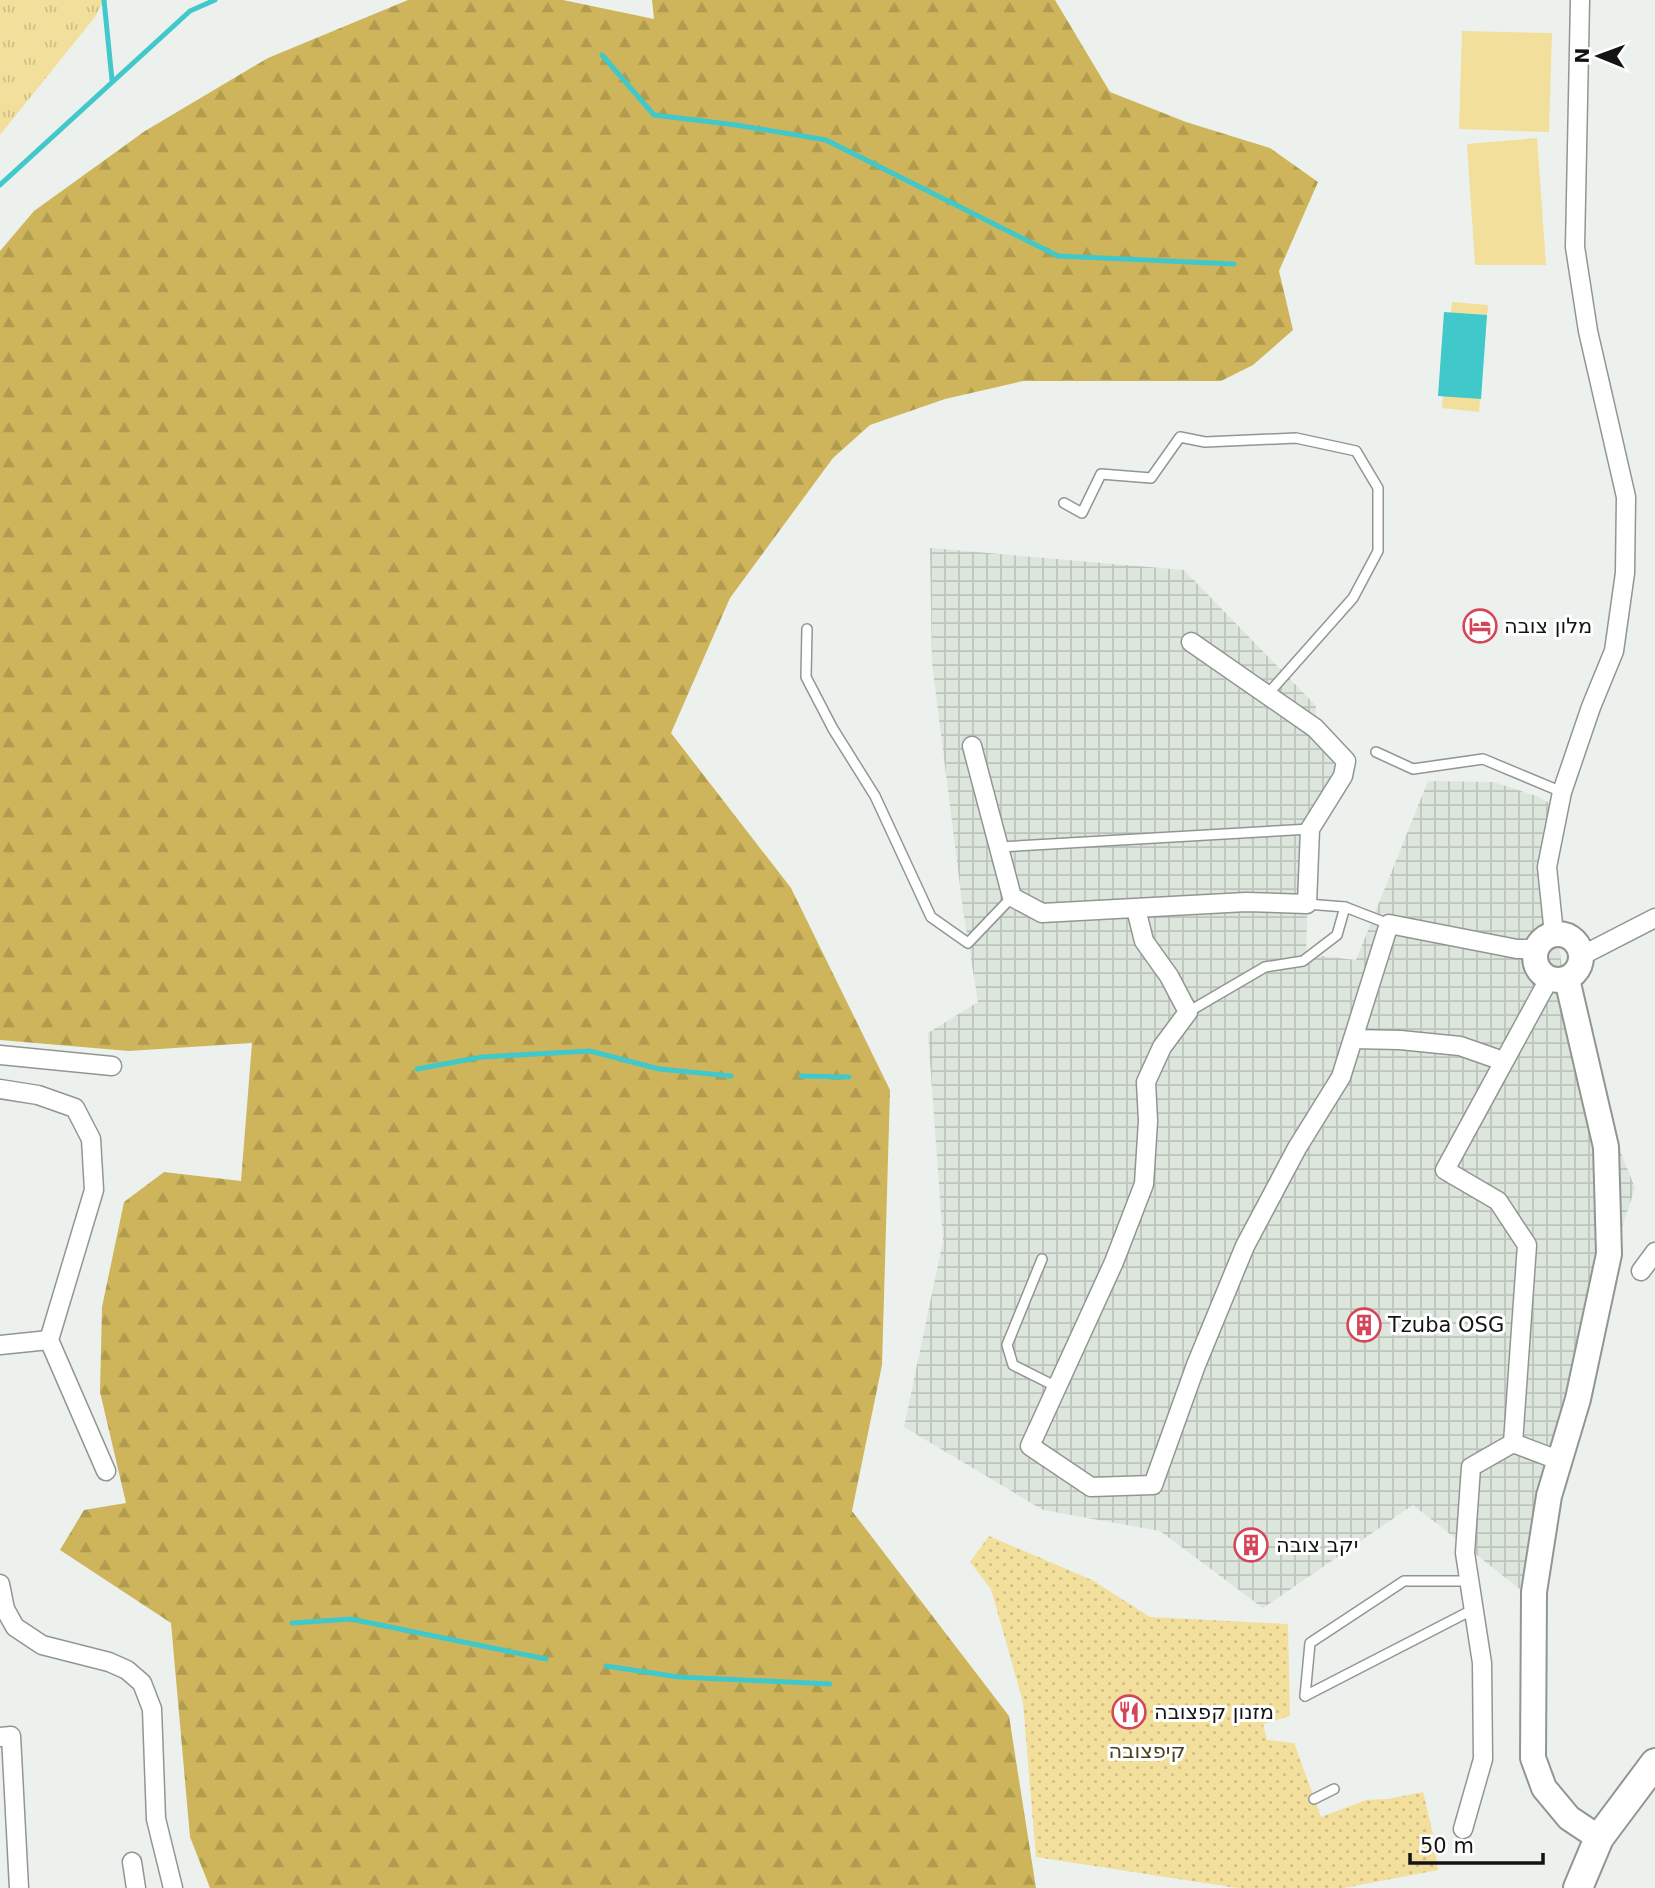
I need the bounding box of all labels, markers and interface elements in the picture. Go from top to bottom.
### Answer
north arrow [1564,21,1634,91]
text: N [1571,48,1593,64]
hotel icon: מלון צובה [1461,607,1499,645]
place label: מלון צובה [1504,614,1592,638]
building icon: Tzuba OSG [1345,1306,1383,1344]
place label: Tzuba OSG [1387,1313,1504,1337]
building icon: יקב צובה [1232,1526,1270,1564]
place label: יקב צובה [1276,1533,1358,1557]
restaurant icon: מזנון קפצובה [1110,1693,1148,1731]
place label: מזנון קפצובה [1154,1700,1274,1724]
park label: קיפצובה [1109,1739,1185,1763]
scale bar [1410,1822,1543,1866]
text: 50 m [1420,1834,1474,1858]

